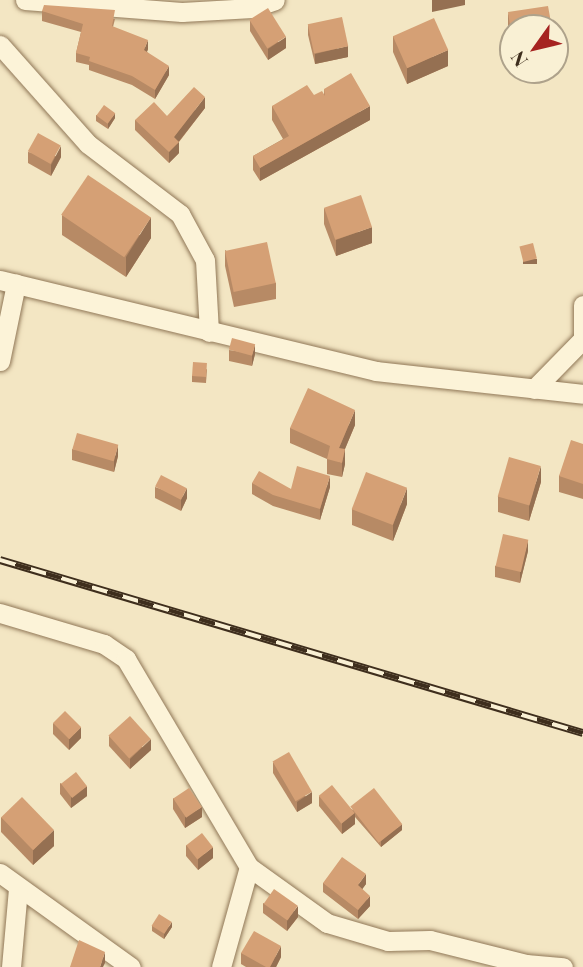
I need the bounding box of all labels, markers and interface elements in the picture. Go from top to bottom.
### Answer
north arrow [499,14,569,84]
text: N [504,47,533,73]

